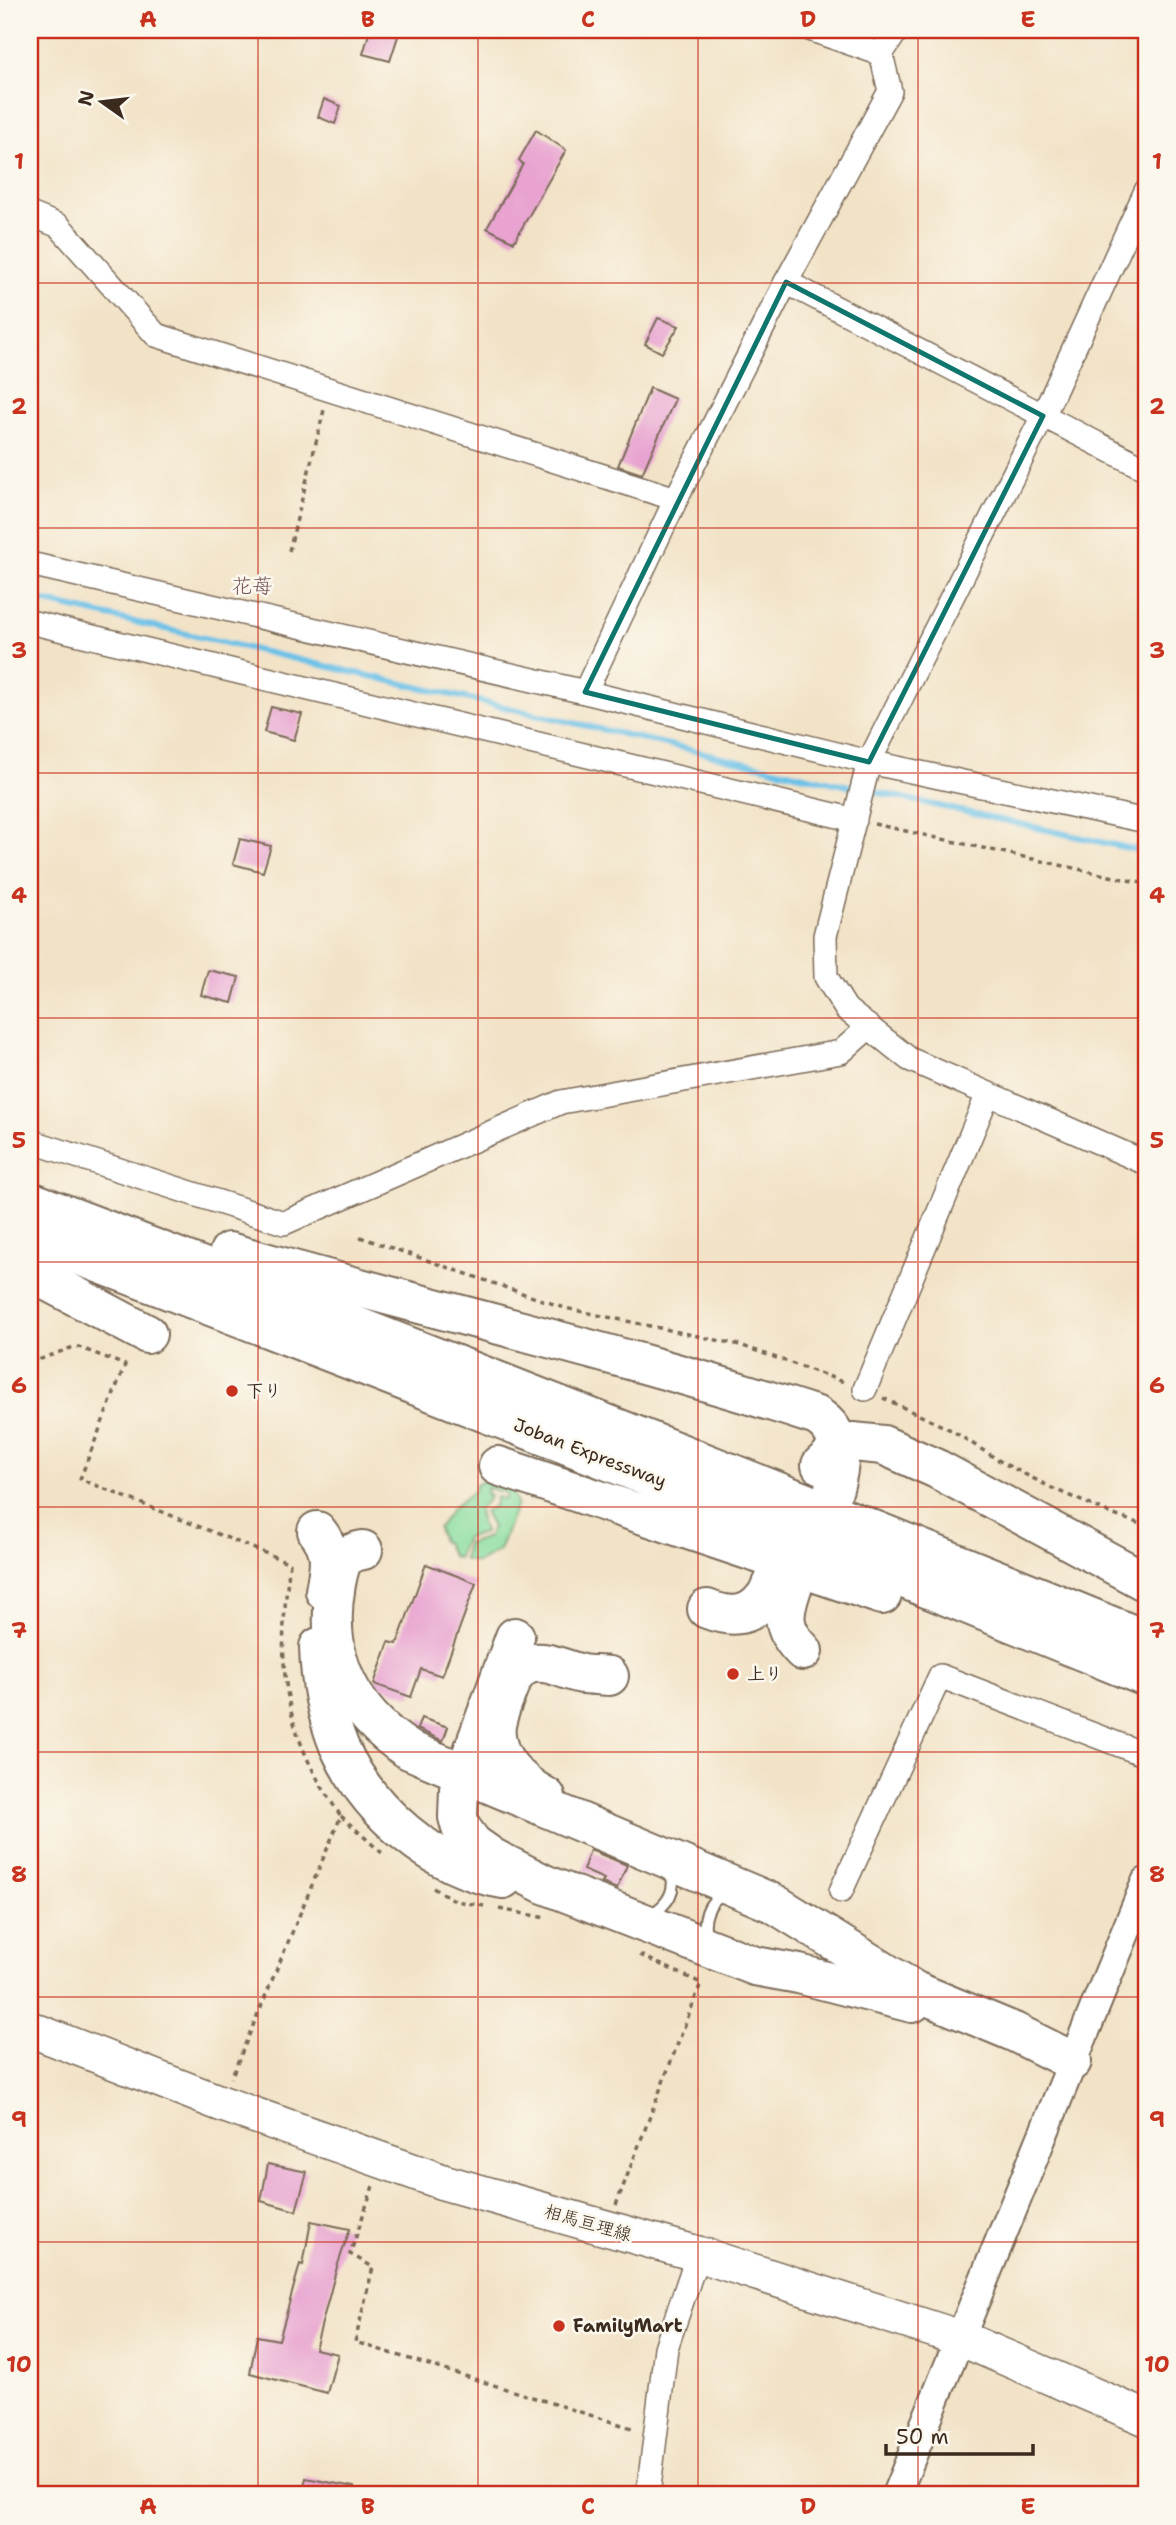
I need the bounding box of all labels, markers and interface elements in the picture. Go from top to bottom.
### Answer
text: A [139,4,157,34]
text: B [361,4,375,34]
text: C [581,4,595,34]
text: D [800,4,816,34]
text: E [1020,4,1036,34]
north arrow [66,66,136,136]
text: N [72,88,100,108]
text: 1 [14,146,24,176]
text: 1 [1152,146,1162,176]
text: 2 [11,391,27,421]
text: 2 [1149,391,1165,421]
district label: 花苺 [231,572,273,600]
text: 3 [11,635,27,665]
text: 3 [1149,635,1165,665]
text: 4 [11,880,27,910]
text: 4 [1149,880,1165,910]
text: 5 [12,1125,26,1155]
text: 5 [1150,1125,1164,1155]
text: 6 [11,1370,27,1400]
text: 6 [1149,1370,1165,1400]
place label: 下り [246,1379,282,1403]
marker: 下り [224,1383,240,1399]
street label: Joban Expressway [510,1413,670,1493]
text: 7 [11,1615,27,1645]
text: 7 [1149,1615,1165,1645]
place label: 上り [747,1662,783,1686]
marker: 上り [725,1666,741,1682]
text: 8 [11,1859,27,1889]
text: 8 [1149,1859,1165,1889]
text: 9 [11,2104,27,2134]
text: 9 [1149,2104,1165,2134]
street label: 相馬亘理線 [541,2199,635,2247]
place label: FamilyMart [573,2314,683,2338]
marker: FamilyMart [551,2318,567,2334]
text: 10 [6,2349,32,2379]
text: 10 [1144,2349,1170,2379]
scale bar [886,2413,1032,2457]
text: 50 m [896,2423,949,2451]
text: A [139,2491,157,2521]
text: B [361,2491,375,2521]
text: C [581,2491,595,2521]
text: D [800,2491,816,2521]
text: E [1020,2491,1036,2521]

